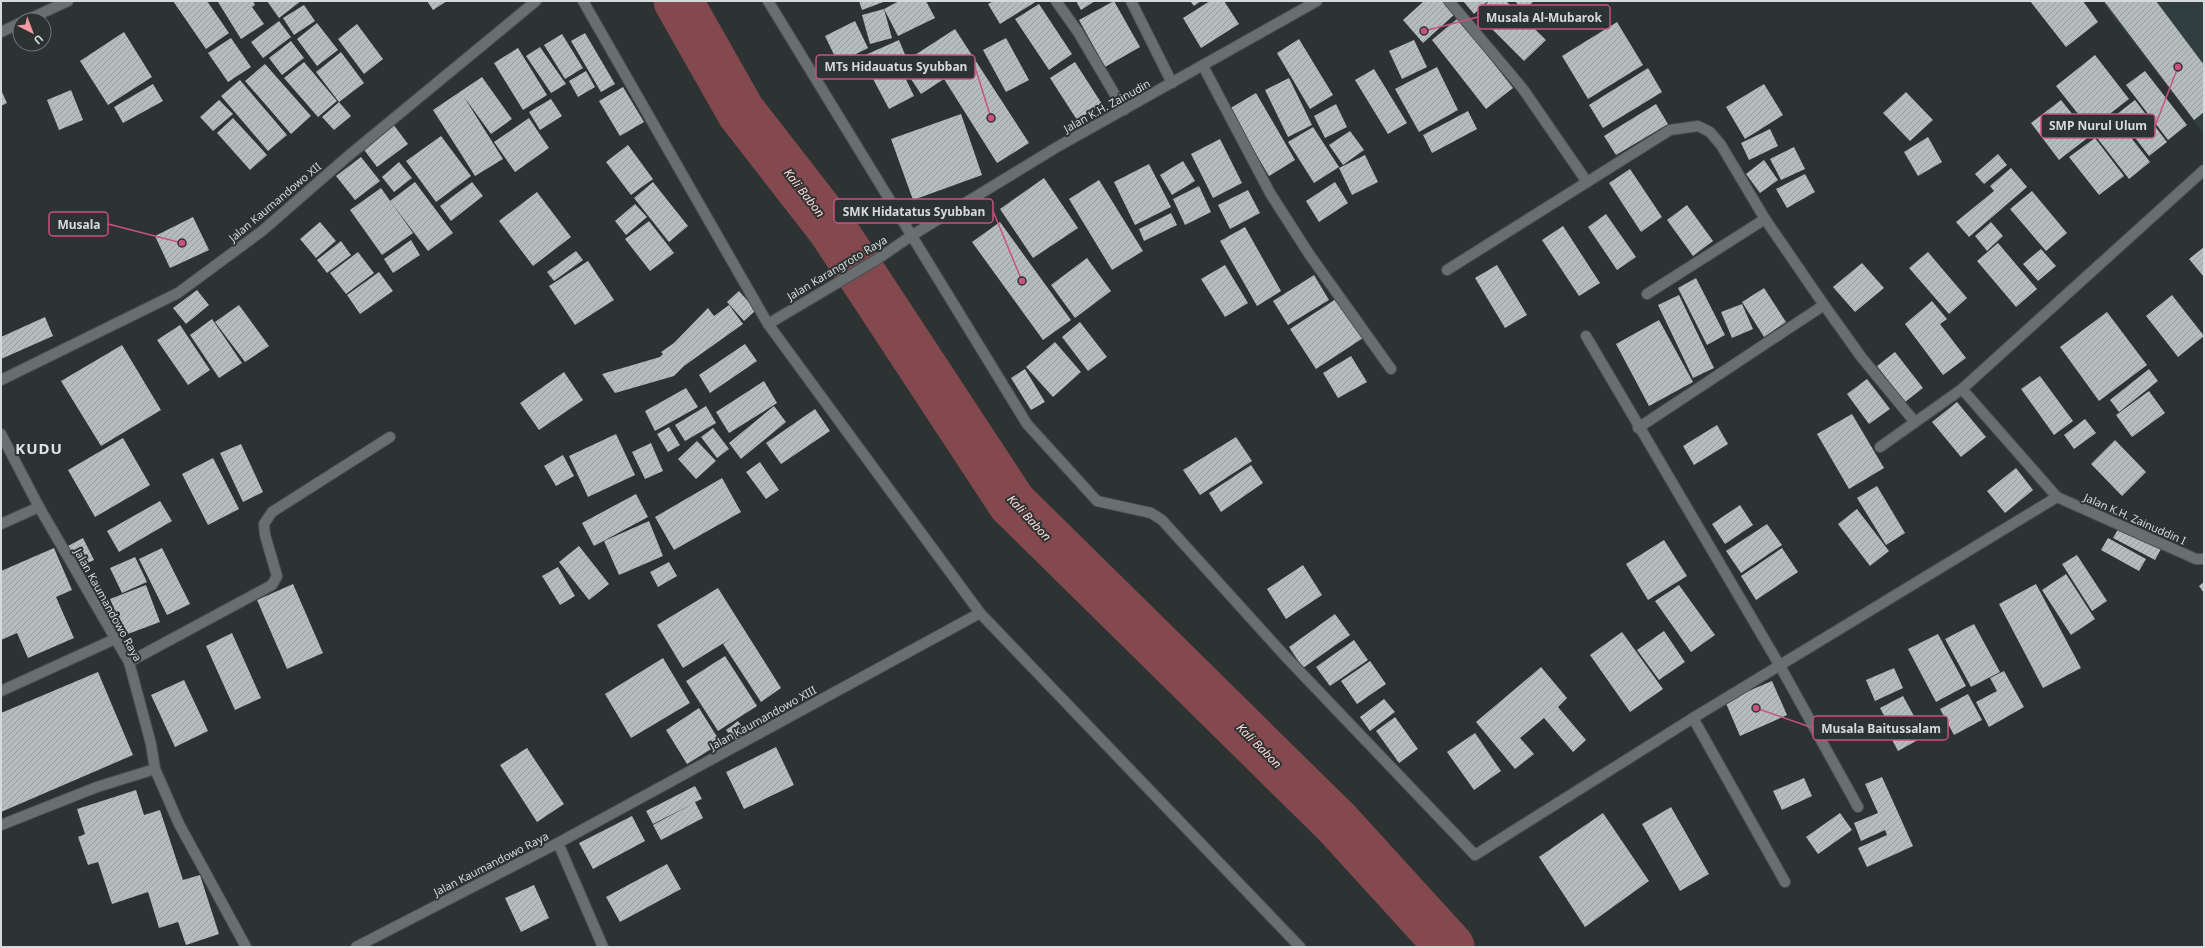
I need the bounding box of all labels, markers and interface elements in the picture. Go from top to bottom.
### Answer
callout: Musala Al-Mubarok [1478,5,1610,29]
text: Musala Al-Mubarok [1486,9,1602,26]
north arrow [12,12,52,52]
text: U [31,31,47,48]
callout: MTs Hidauatus Syubban [816,55,975,79]
text: MTs Hidauatus Syubban [825,58,967,75]
street label: Jalan K.H. Zainudin [1060,76,1153,136]
callout: SMP Nurul Ulum [2041,114,2155,138]
text: SMP Nurul Ulum [2049,117,2147,134]
street label: Jalan Kaumandowo XII [225,158,324,245]
water label: Kali Babon [780,165,829,221]
callout: SMK Hidatatus Syubban [834,199,993,223]
text: SMK Hidatatus Syubban [843,203,985,220]
callout: Musala [49,212,108,236]
text: Musala [57,216,101,233]
street label: Jalan Karangroto Raya [783,232,890,304]
district label: KUDU [15,438,63,458]
street label: Jalan K.H. Zainuddin I [2081,489,2189,548]
water label: Kali Babon [1004,491,1055,545]
street label: Jalan Kaumandowo Raya [71,545,146,664]
street label: Jalan Kaumandowo XIII [706,682,819,754]
callout: Musala Baitussalam [1813,716,1948,740]
water label: Kali Babon [1233,719,1286,772]
text: Musala Baitussalam [1821,720,1941,737]
street label: Jalan Kaumandowo Raya [430,828,551,900]

